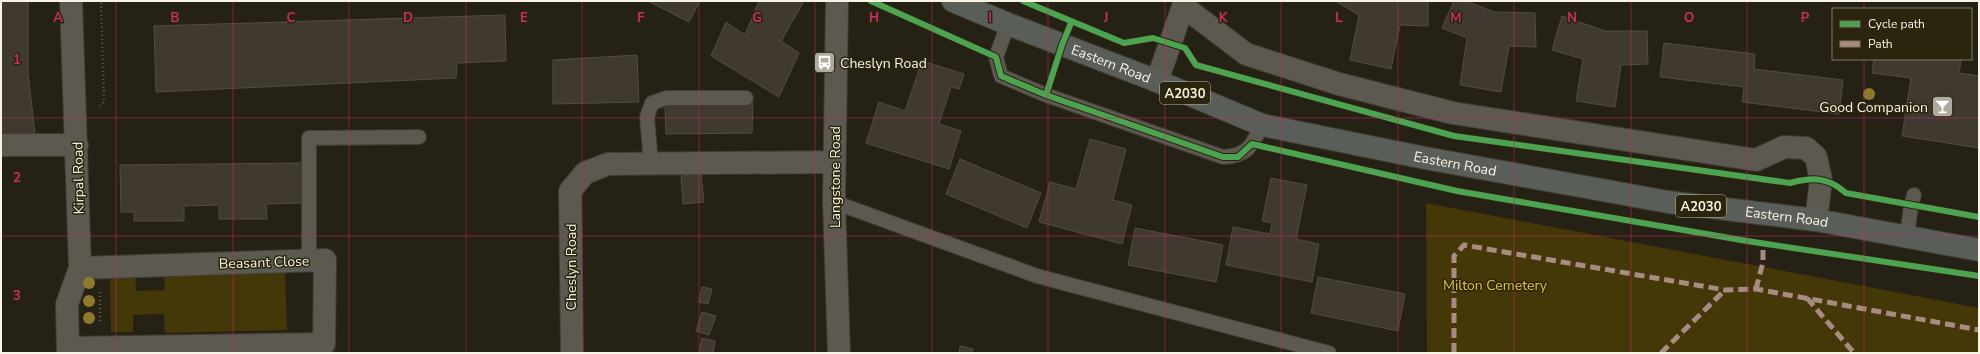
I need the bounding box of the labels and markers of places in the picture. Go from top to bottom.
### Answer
bus stop icon: Cheslyn Road [812,50,838,76]
place label: Cheslyn Road [840,54,927,73]
bar icon: Good Companion [1930,94,1956,120]
place label: Good Companion [1819,98,1928,117]

